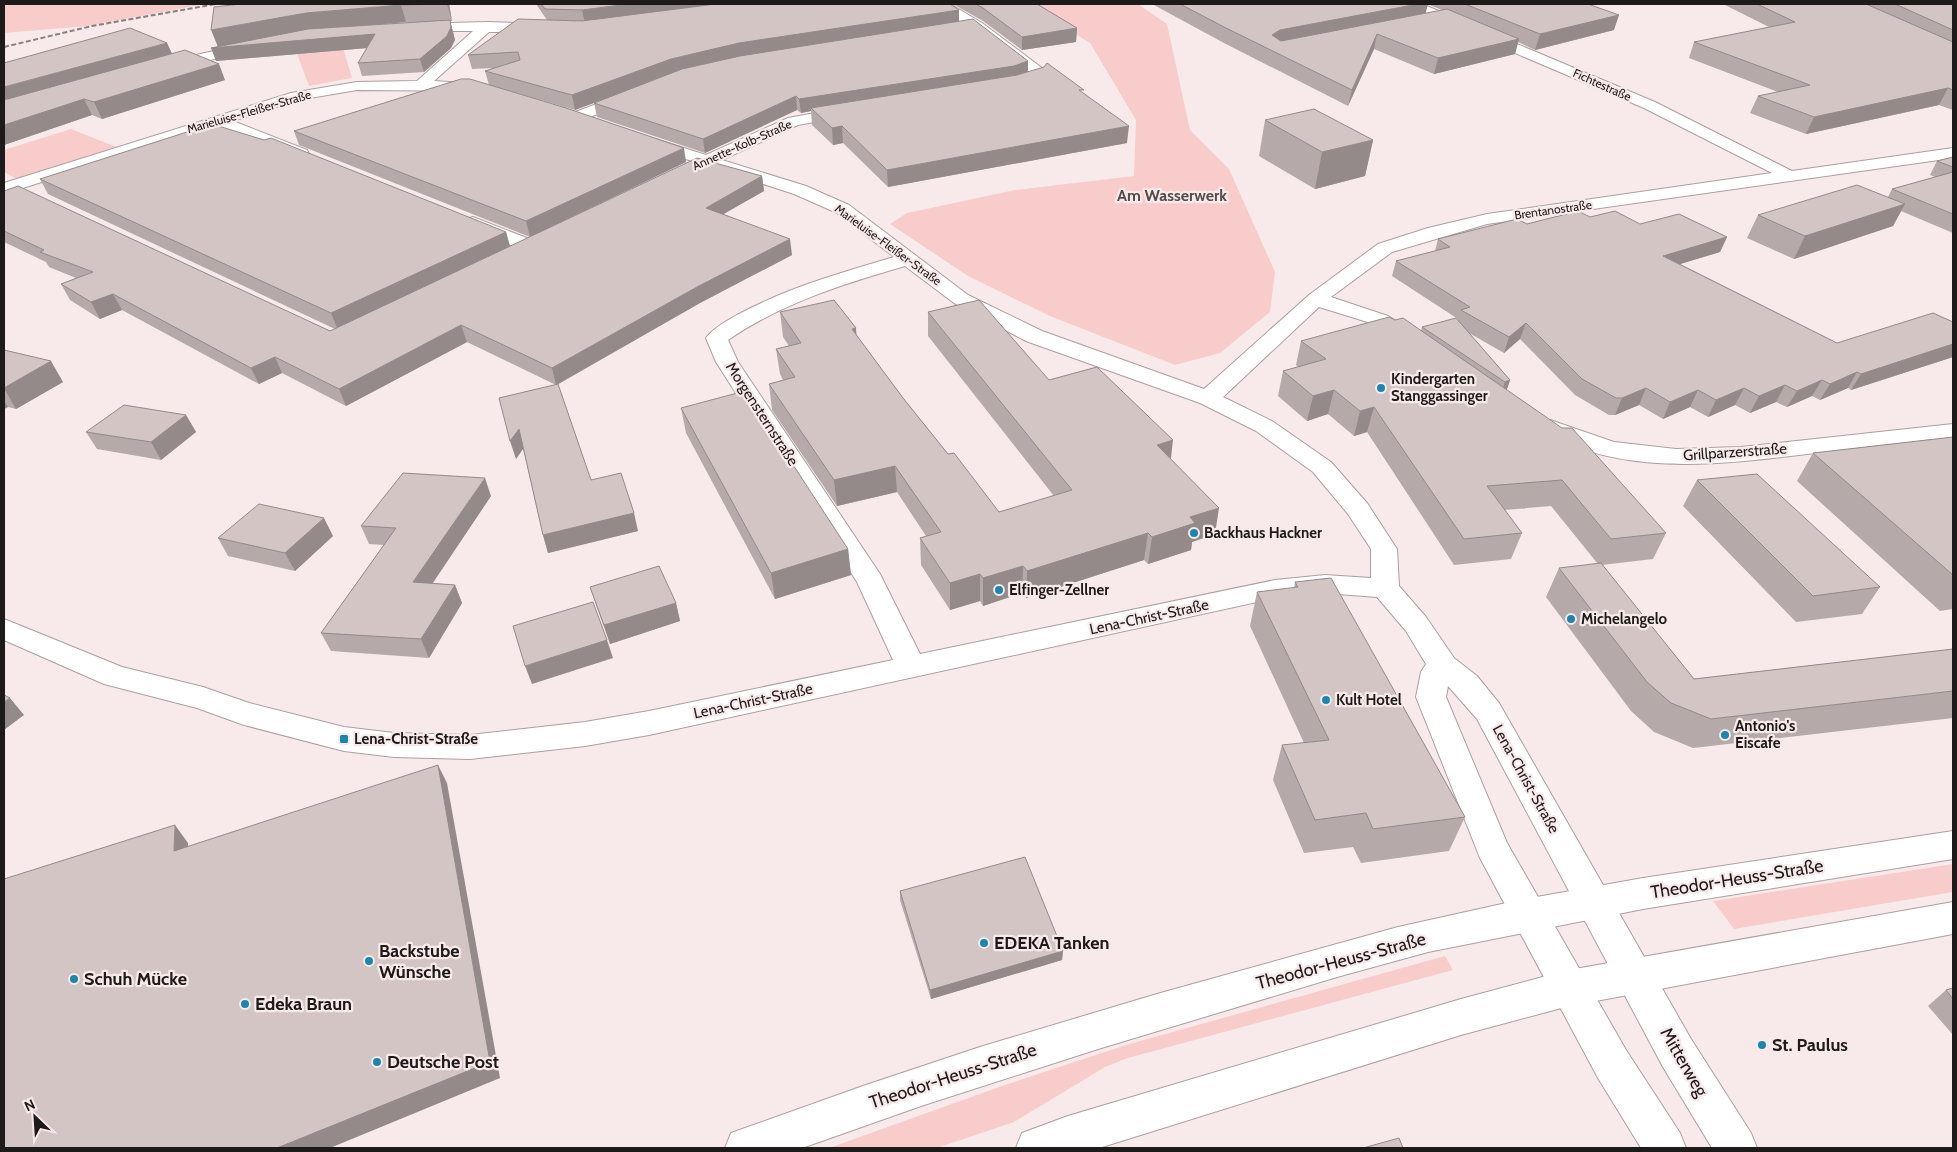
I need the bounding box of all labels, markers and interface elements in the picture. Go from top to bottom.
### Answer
street label: Fichtestraße [1571,65,1634,104]
street label: Marieluise-Fleißer-Straße [185,87,313,136]
street label: Annette-Kolb-Straße [690,116,794,173]
district label: Am Wasserwerk [1117,186,1227,205]
street label: Brentanostraße [1513,197,1593,222]
street label: Marieluise-Fleißer-Straße [832,201,945,288]
street label: Morgensternstraße [722,359,802,469]
place label: Kindergarten Stanggassinger [1391,370,1488,405]
marker: Kindergarten Stanggassinger [1375,382,1387,394]
street label: Grillparzerstraße [1683,439,1788,465]
place label: Backhaus Hackner [1204,524,1322,542]
marker: Backhaus Hackner [1188,527,1200,539]
place label: Elfinger-Zellner [1009,581,1109,599]
marker: Elfinger-Zellner [993,584,1005,596]
street label: Lena-Christ-Straße [1088,596,1211,638]
place label: Michelangelo [1581,610,1668,628]
marker: Michelangelo [1565,613,1577,625]
street label: Lena-Christ-Straße [692,680,815,722]
place label: Kult Hotel [1336,691,1402,709]
marker: Kult Hotel [1320,694,1332,706]
place label: Antonio's Eiscafe [1735,717,1795,752]
street label: Lena-Christ-Straße [1489,722,1563,837]
marker: Antonio's Eiscafe [1719,729,1731,741]
place label: Lena-Christ-Straße [354,730,478,748]
marker: Lena-Christ-Straße [338,733,350,745]
street label: Theodor-Heuss-Straße [1649,854,1825,904]
street label: Theodor-Heuss-Straße [1254,928,1428,994]
place label: EDEKA Tanken [994,932,1109,954]
marker: EDEKA Tanken [978,937,990,949]
place label: Backstube Wünsche [379,940,459,983]
marker: Backstube Wünsche [363,955,375,967]
place label: Schuh Mücke [84,968,187,990]
marker: Schuh Mücke [68,973,80,985]
place label: Edeka Braun [255,993,352,1015]
marker: Edeka Braun [239,998,251,1010]
street label: Mitterweg [1655,1023,1713,1101]
place label: St. Paulus [1772,1034,1848,1056]
street label: Theodor-Heuss-Straße [867,1039,1039,1113]
marker: St. Paulus [1756,1039,1768,1051]
place label: Deutsche Post [387,1051,499,1073]
marker: Deutsche Post [371,1056,383,1068]
north arrow [10,1092,60,1142]
text: N [21,1095,38,1115]

